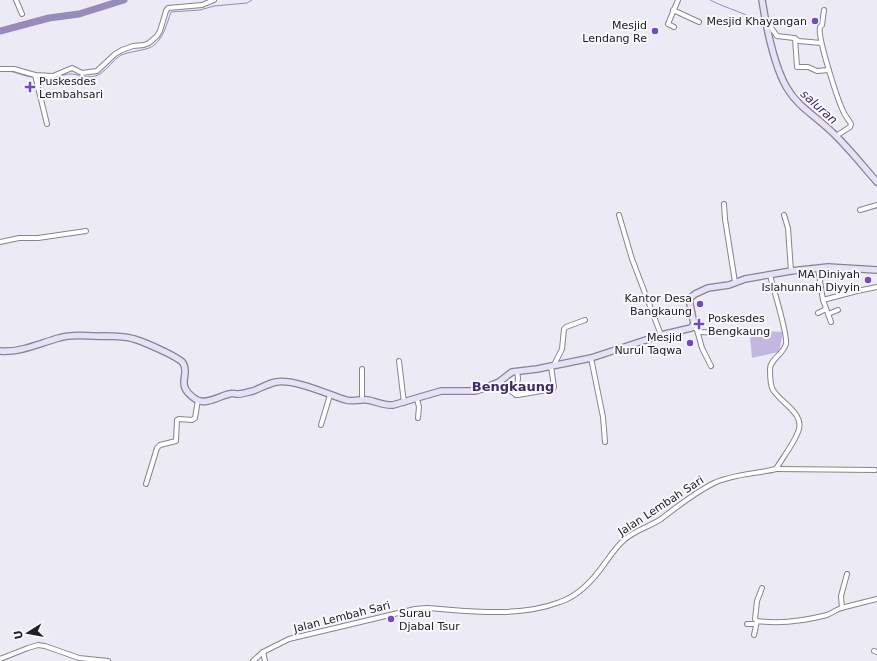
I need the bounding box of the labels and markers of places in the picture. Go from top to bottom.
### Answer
place label: Mesjid Khayangan [707,15,807,28]
marker: Mesjid Khayangan [810,16,820,26]
place label: Mesjid Lendang Re [582,19,647,45]
marker: Mesjid Lendang Re [650,26,660,36]
place label: Puskesdes Lembahsari [39,75,103,101]
marker: Puskesdes Lembahsari [24,81,36,93]
place label: MA Diniyah Islahunnah Diyyin [762,268,860,294]
marker: MA Diniyah Islahunnah Diyyin [863,275,873,285]
place label: Kantor Desa Bangkaung [624,292,692,318]
marker: Kantor Desa Bangkaung [695,299,705,309]
place label: Poskesdes Bengkaung [708,312,770,338]
marker: Poskesdes Bengkaung [693,318,705,330]
place label: Mesjid Nurul Taqwa [614,331,682,357]
marker: Mesjid Nurul Taqwa [685,338,695,348]
place label: Surau Djabal Tsur [399,607,460,633]
marker: Surau Djabal Tsur [386,614,396,624]

